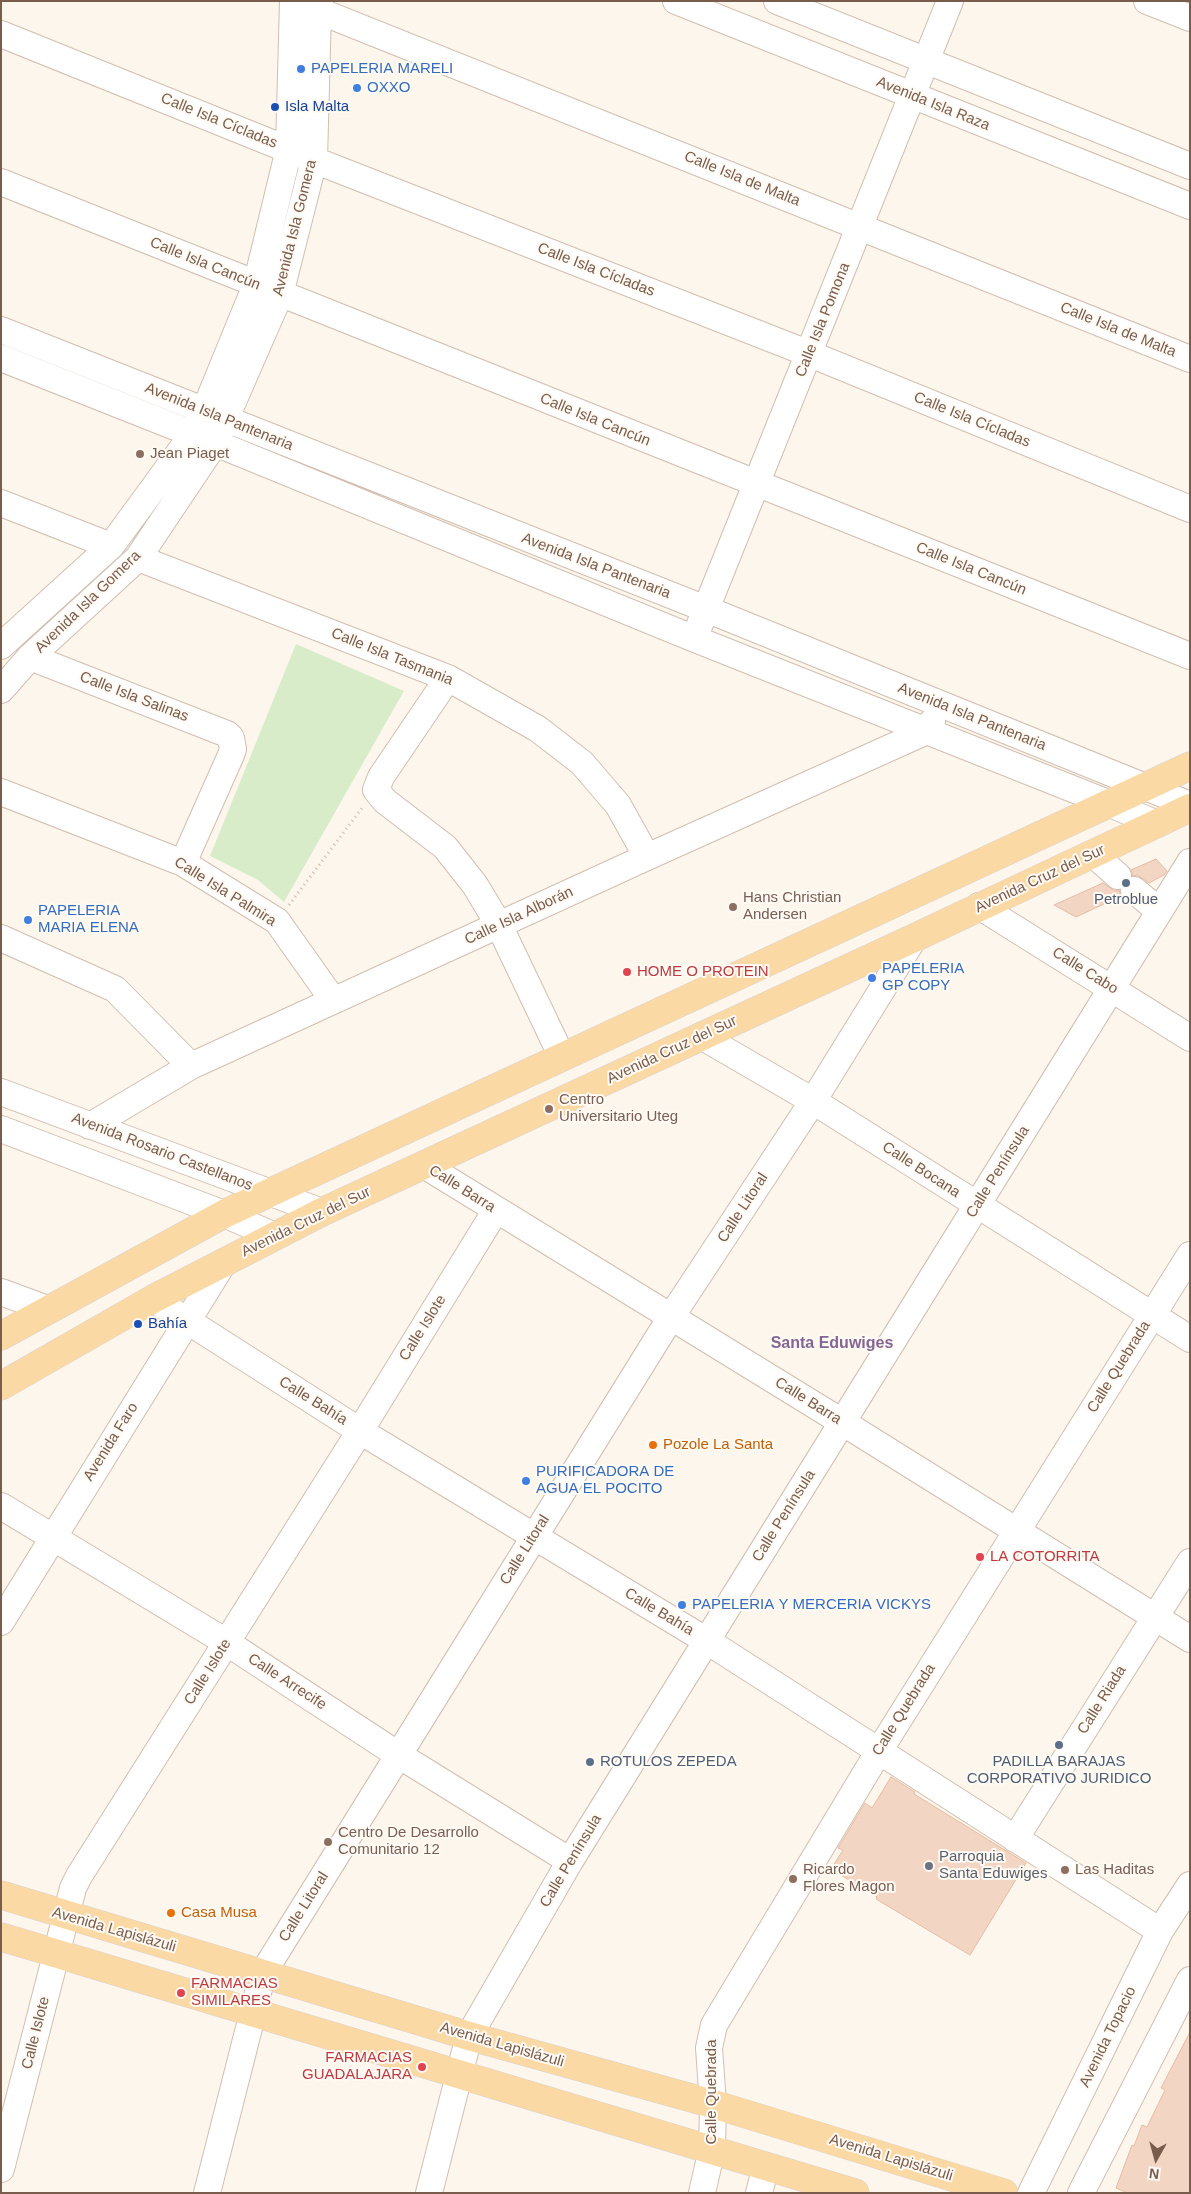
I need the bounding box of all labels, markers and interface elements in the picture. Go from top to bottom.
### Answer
place label: PAPELERIA MARELI [311,60,453,78]
marker: PAPELERIA MARELI [295,63,307,75]
street label: Avenida Isla Raza [874,73,992,135]
place label: OXXO [367,79,410,97]
marker: OXXO [351,82,363,94]
street label: Calle Isla Cícladas [158,89,280,153]
place label: Isla Malta [285,98,349,116]
marker: Isla Malta [269,101,281,113]
street label: Calle Isla de Malta [681,148,803,210]
street label: Avenida Isla Gomera [269,158,321,298]
street label: Calle Isla Cancún [147,234,263,294]
street label: Calle Isla Cícladas [535,239,657,301]
street label: Calle Isla Pomona [792,260,854,380]
street label: Calle Isla de Malta [1057,299,1179,361]
street label: Avenida Isla Pantenaria [142,379,296,455]
street label: Calle Isla Cícladas [911,388,1033,452]
street label: Calle Isla Cancún [537,390,653,450]
place label: Jean Piaget [150,445,229,463]
marker: Jean Piaget [134,448,146,460]
street label: Avenida Isla Pantenaria [519,529,673,603]
street label: Calle Isla Cancún [913,539,1029,599]
street label: Avenida Isla Gomera [31,547,145,657]
street label: Calle Isla Tasmania [328,624,456,690]
street label: Calle Isla Salinas [77,668,191,726]
street label: Avenida Isla Pantenaria [895,679,1049,755]
street label: Avenida Cruz del Sur [972,841,1108,917]
street label: Calle Isla Palmira [171,853,279,931]
marker: Petroblue [1120,877,1132,889]
street label: Calle Isla Alborán [462,883,576,949]
place label: Hans Christian Andersen [743,889,841,924]
place label: Petroblue [1094,891,1158,909]
marker: Hans Christian Andersen [727,901,739,913]
place label: PAPELERIA MARIA ELENA [38,902,139,937]
marker: PAPELERIA MARIA ELENA [22,914,34,926]
street label: Calle Cabo [1049,944,1121,998]
place label: PAPELERIA GP COPY [882,960,964,995]
place label: HOME O PROTEIN [637,963,769,981]
marker: HOME O PROTEIN [621,966,633,978]
marker: PAPELERIA GP COPY [866,972,878,984]
street label: Avenida Cruz del Sur [604,1012,740,1088]
place label: Centro Universitario Uteg [559,1091,678,1126]
marker: Centro Universitario Uteg [543,1103,555,1115]
street label: Avenida Rosario Castellanos [69,1109,255,1195]
street label: Calle Península [963,1123,1033,1221]
street label: Calle Bocana [879,1138,963,1202]
street label: Calle Barra [425,1161,499,1217]
street label: Calle Litoral [714,1170,772,1246]
street label: Avenida Cruz del Sur [238,1183,374,1261]
street label: Calle Islote [396,1292,450,1364]
place label: Bahía [148,1315,187,1333]
marker: Bahía [132,1318,144,1330]
street label: Calle Quebrada [1084,1318,1154,1416]
district label: Santa Eduwiges [771,1334,893,1354]
street label: Calle Bahía [275,1373,351,1429]
street label: Calle Barra [771,1373,845,1429]
street label: Avenida Faro [80,1400,142,1484]
place label: Pozole La Santa [663,1436,773,1454]
marker: Pozole La Santa [647,1439,659,1451]
place label: PURIFICADORA DE AGUA EL POCITO [536,1463,674,1498]
street label: Calle Península [749,1467,819,1565]
marker: PURIFICADORA DE AGUA EL POCITO [520,1475,532,1487]
street label: Calle Litoral [496,1512,554,1588]
place label: LA COTORRITA [990,1548,1099,1566]
marker: LA COTORRITA [974,1551,986,1563]
street label: Calle Bahía [621,1584,697,1640]
place label: PAPELERIA Y MERCERIA VICKYS [692,1596,931,1614]
marker: PAPELERIA Y MERCERIA VICKYS [676,1599,688,1611]
street label: Calle Islote [181,1636,235,1708]
street label: Calle Arrecife [244,1650,330,1714]
street label: Calle Quebrada [869,1661,939,1759]
street label: Calle Riada [1074,1662,1130,1738]
marker: PADILLA BARAJAS CORPORATIVO JURIDICO [1053,1739,1065,1751]
place label: ROTULOS ZEPEDA [600,1753,737,1771]
place label: PADILLA BARAJAS CORPORATIVO JURIDICO [967,1753,1151,1788]
marker: ROTULOS ZEPEDA [584,1756,596,1768]
street label: Calle Península [536,1811,606,1911]
place label: Centro De Desarrollo Comunitario 12 [338,1824,479,1859]
marker: Centro De Desarrollo Comunitario 12 [322,1836,334,1848]
place label: Parroquia Santa Eduwiges [939,1848,1047,1883]
marker: Parroquia Santa Eduwiges [923,1860,935,1872]
place label: Ricardo Flores Magon [803,1861,895,1896]
place label: Las Haditas [1075,1861,1154,1879]
marker: Las Haditas [1059,1864,1071,1876]
street label: Calle Litoral [275,1869,333,1945]
marker: Ricardo Flores Magon [787,1873,799,1885]
street label: Avenida Lapislázuli [50,1904,178,1956]
place label: Casa Musa [181,1904,257,1922]
marker: Casa Musa [165,1907,177,1919]
place label: FARMACIAS SIMILARES [191,1975,278,2010]
street label: Avenida Topacio [1076,1984,1140,2090]
marker: FARMACIAS SIMILARES [175,1987,187,1999]
street label: Calle Islote [18,1995,54,2071]
street label: Avenida Lapislázuli [438,2019,566,2071]
street label: Calle Quebrada [703,2039,721,2145]
place label: FARMACIAS GUADALAJARA [302,2049,412,2084]
marker: FARMACIAS GUADALAJARA [416,2061,428,2073]
street label: Avenida Lapislázuli [827,2131,955,2185]
north arrow [1131,2134,1181,2184]
text: N [1148,2165,1160,2182]

